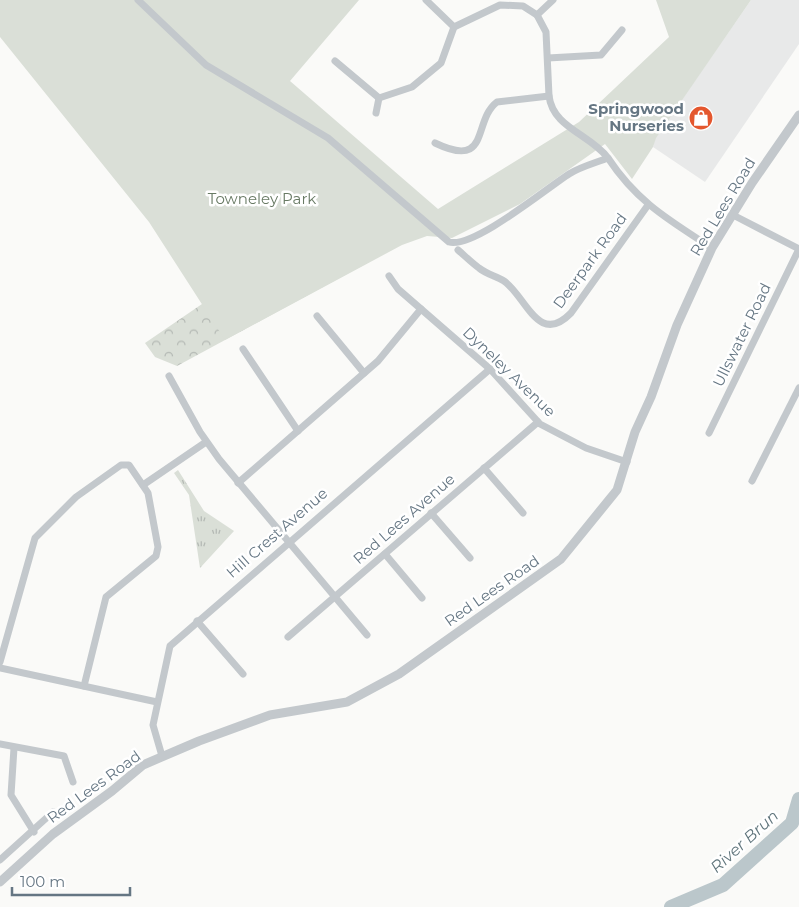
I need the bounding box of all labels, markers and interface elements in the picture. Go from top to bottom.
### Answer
place label: Springwood Nurseries [588,99,684,135]
shop icon: Springwood Nurseries [688,105,714,131]
street label: Red Lees Road [686,154,759,259]
park label: Towneley Park [208,189,316,208]
street label: Deerpark Road [549,209,631,312]
street label: Ullswater Road [708,280,775,390]
street label: Dyneley Avenue [459,323,560,421]
street label: Red Lees Avenue [349,469,458,568]
street label: Hill Crest Avenue [222,484,331,582]
street label: Red Lees Road [441,551,543,630]
street label: Red Lees Road [43,746,144,827]
water label: River Brun [707,806,782,877]
scale bar [12,864,130,896]
text: 100 m [20,872,65,891]

